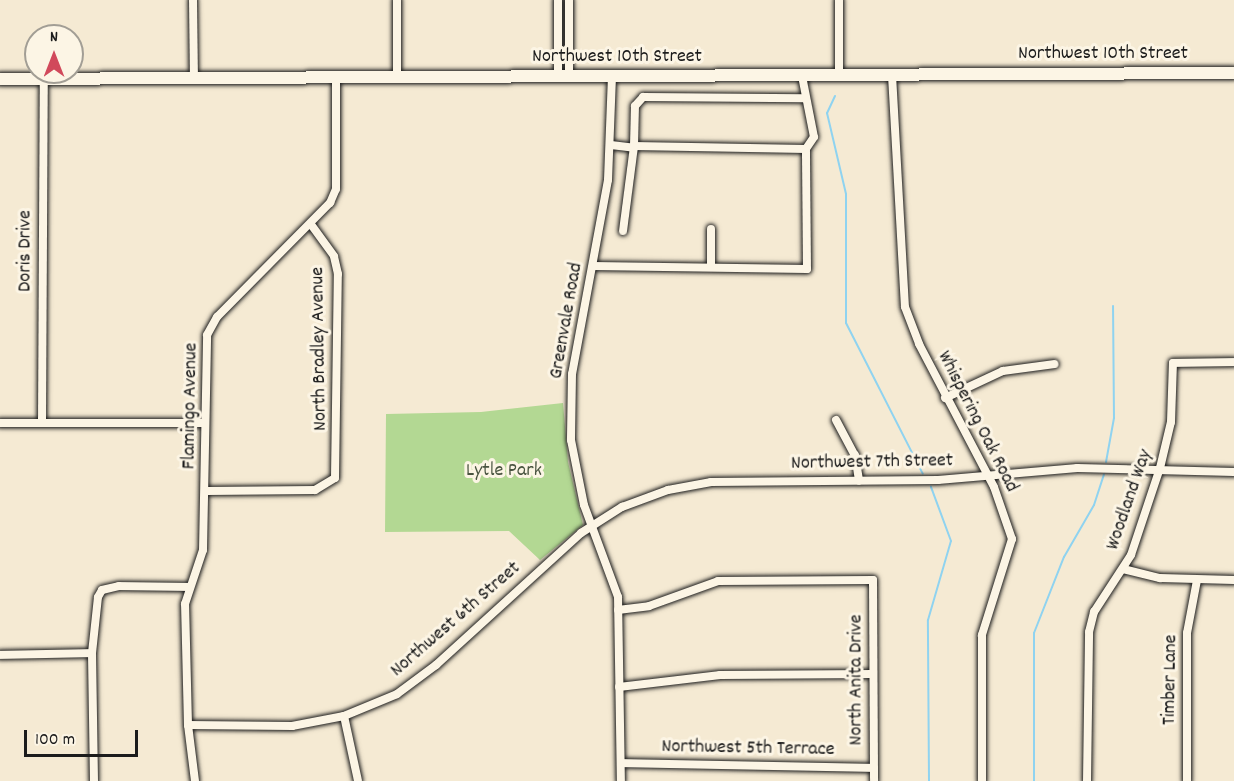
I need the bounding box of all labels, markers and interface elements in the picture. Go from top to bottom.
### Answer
north arrow [24,24,84,84]
text: N [50,26,58,49]
street label: Northwest 10th Street [1018,42,1188,66]
street label: Northwest 10th Street [532,45,702,69]
street label: Doris Drive [14,210,38,292]
street label: Greenvale Road [545,261,589,381]
street label: North Bradley Avenue [307,267,333,431]
street label: Flamingo Avenue [178,342,204,470]
street label: Whispering Oak Road [931,347,1023,497]
street label: Woodland Way [1102,446,1158,554]
street label: Northwest 7th Street [791,450,953,476]
park label: Lytle Park [466,459,542,483]
street label: Northwest 6th Street [386,557,526,683]
street label: North Anita Drive [845,614,869,746]
street label: Timber Lane [1158,635,1184,725]
scale bar [27,718,141,756]
text: 100 m [35,728,75,753]
street label: Northwest 5th Terrace [661,735,835,763]

